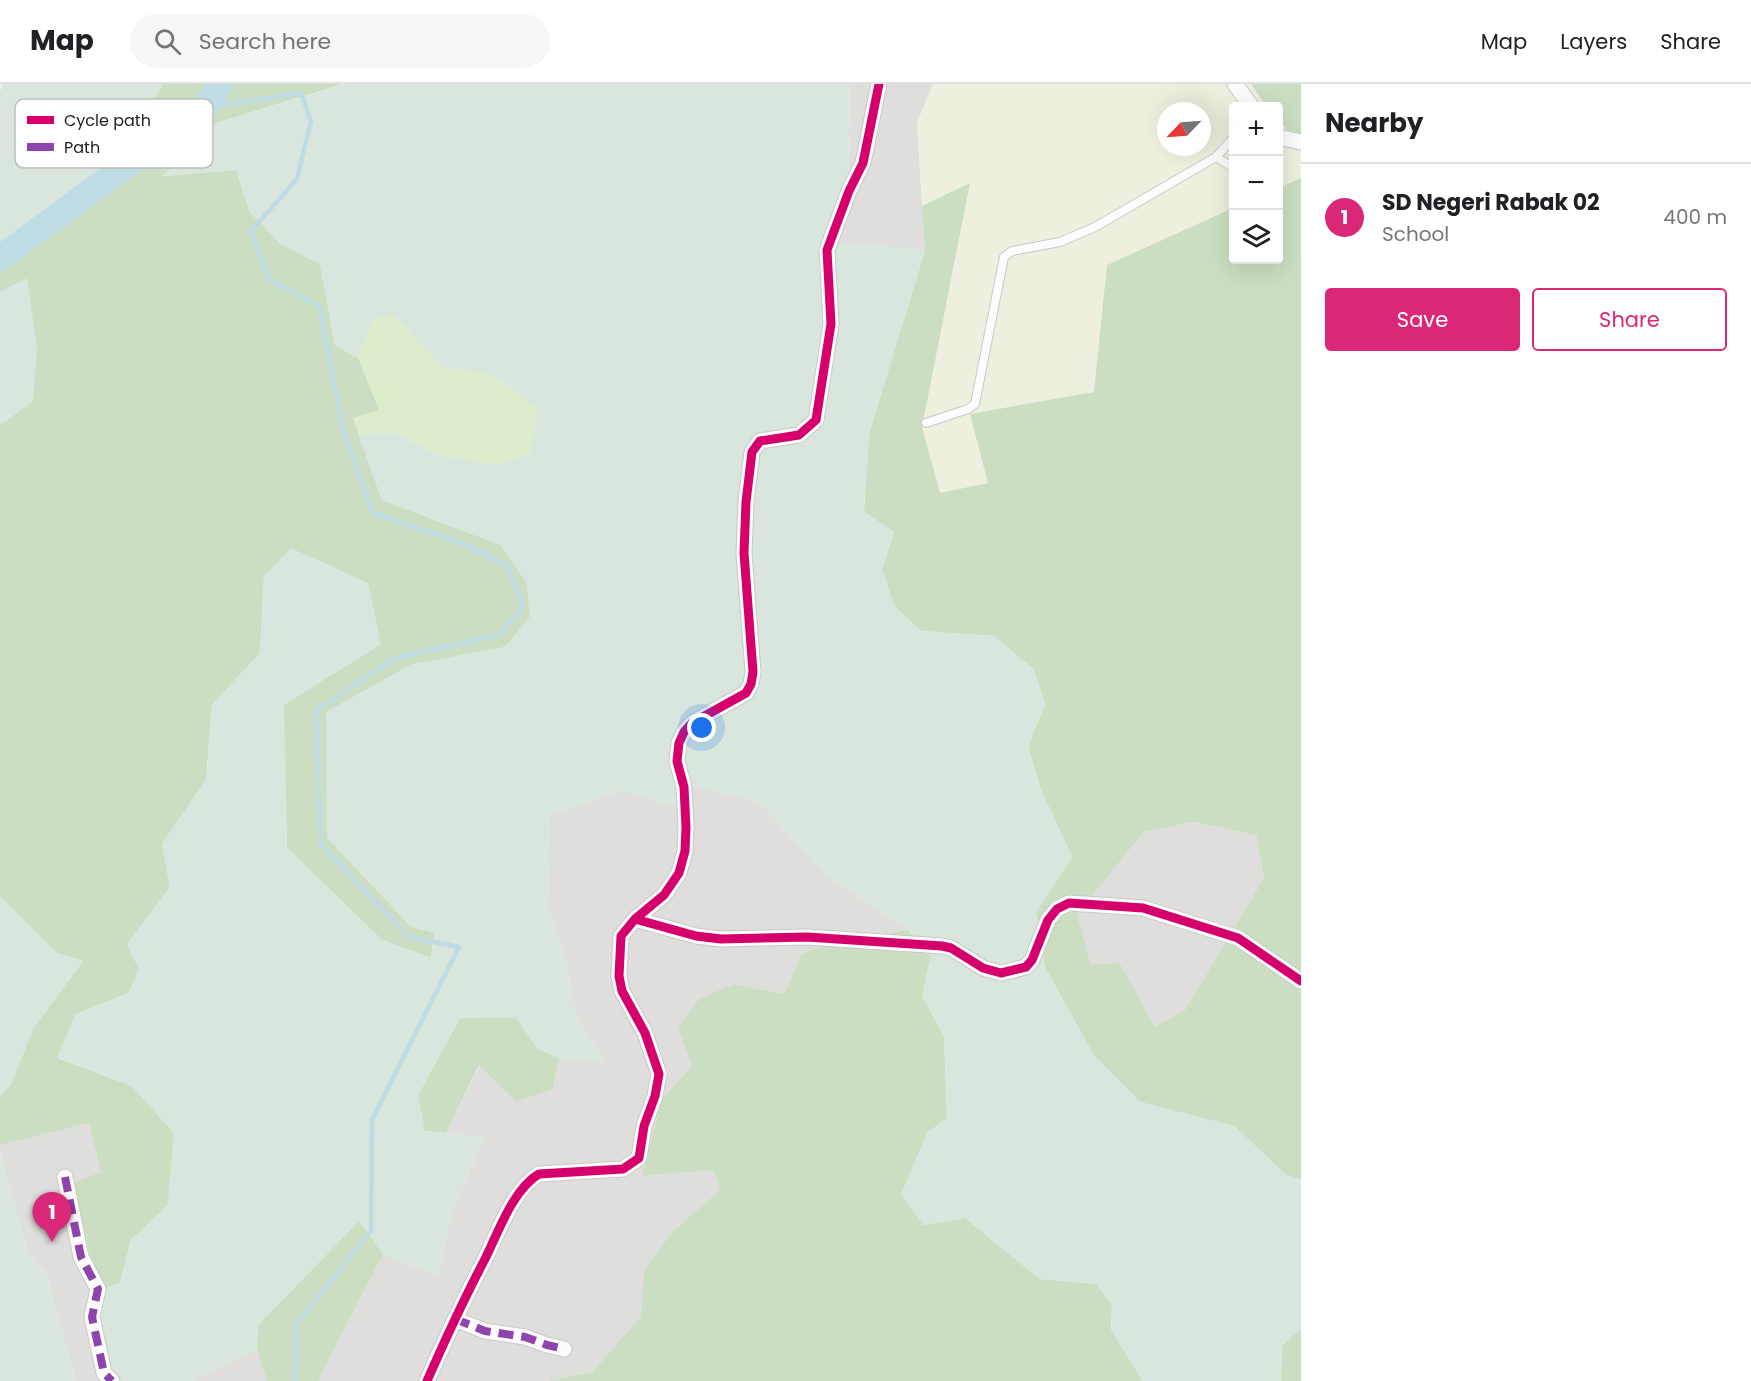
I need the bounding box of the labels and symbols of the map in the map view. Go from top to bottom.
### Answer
legend [15,99,213,168]
north arrow [1157,102,1211,156]
text: Cycle path [64,109,151,132]
text: Path [64,136,100,159]
your location [687,713,716,742]
pin: 1 [32,1192,72,1242]

